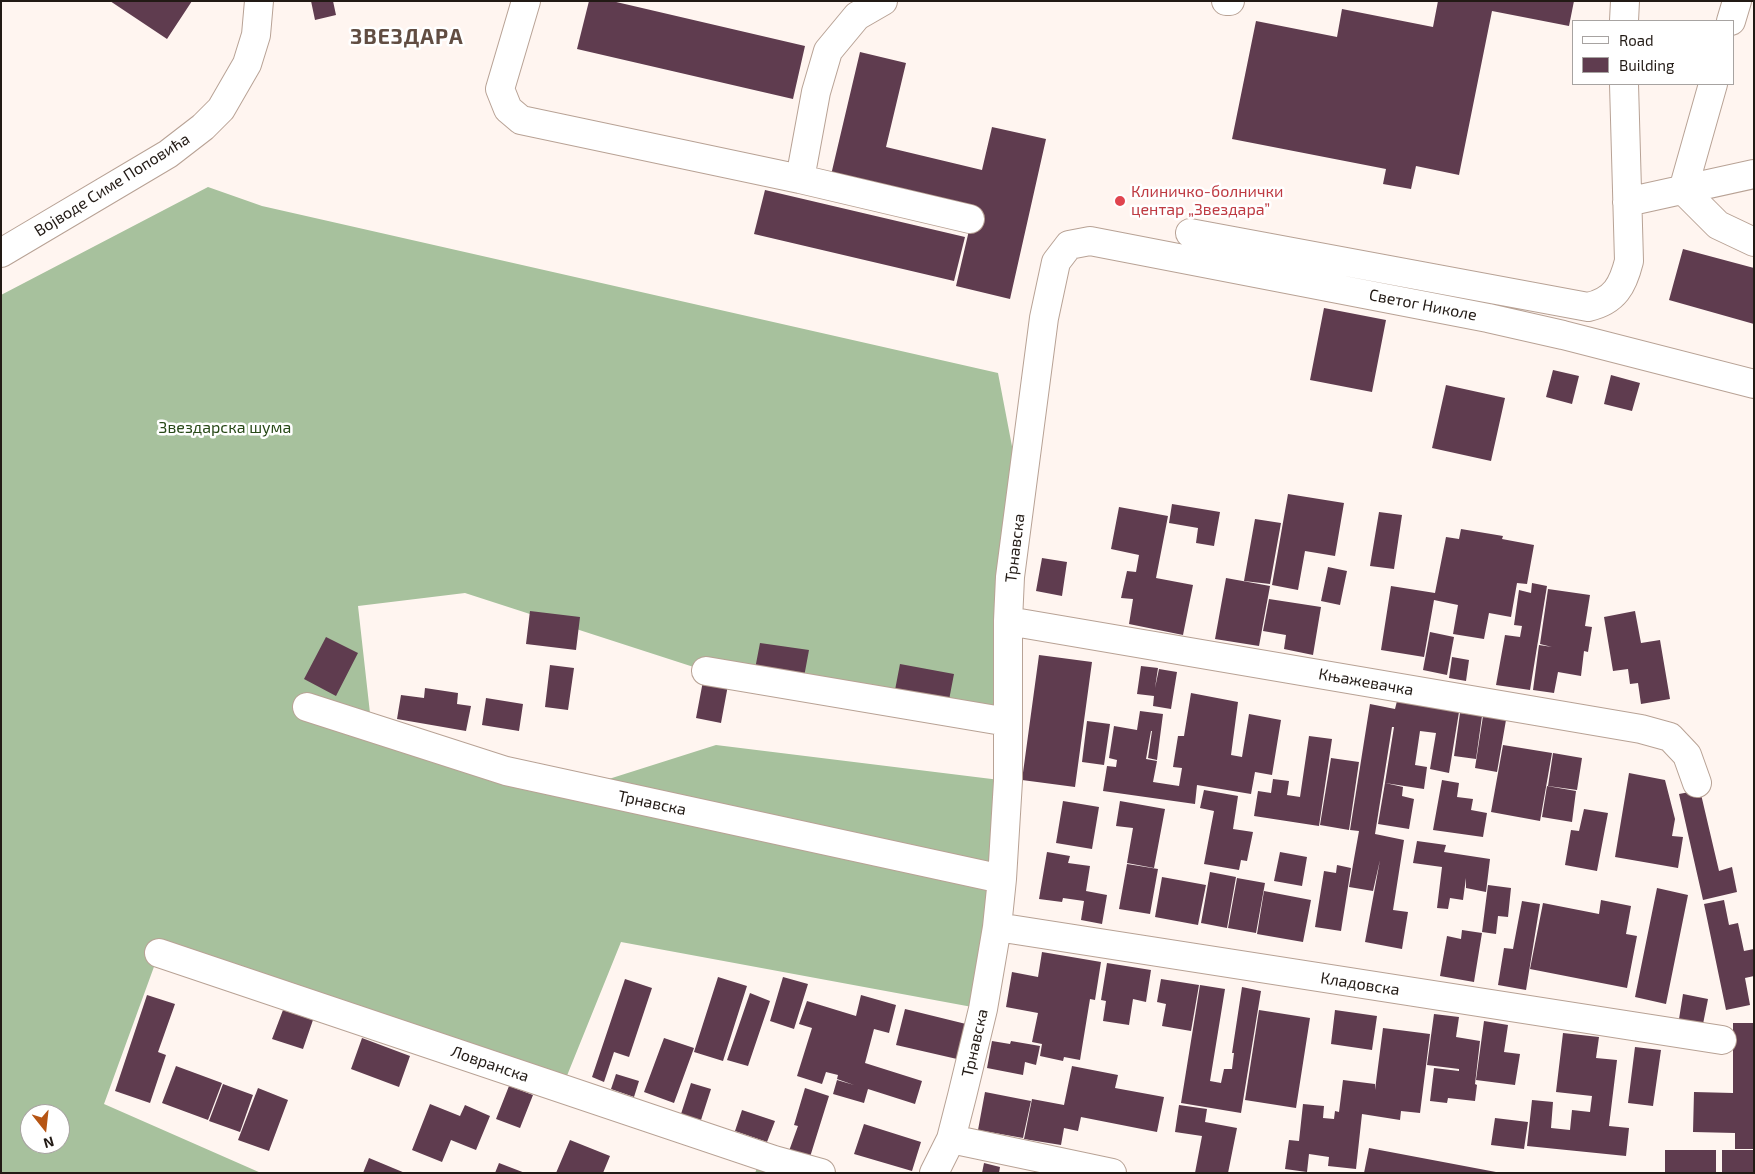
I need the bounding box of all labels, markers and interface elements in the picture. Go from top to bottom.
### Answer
legend [1572,20,1735,85]
district label: ЗВЕЗДАРА [349,24,465,50]
text: Road [1619,31,1654,49]
text: Building [1619,56,1674,74]
street label: Војводе Симе Поповића [31,129,193,241]
place label: Клиничко-болнички центар „Звездара” [1131,182,1283,220]
marker: Клиничко-болнички центар „Звездара” [1113,194,1127,208]
street label: Светог Николе [1368,285,1478,325]
park label: Звездарска шума [159,418,291,438]
street label: Трнавска [1001,512,1029,584]
street label: Књажевачка [1317,664,1415,700]
street label: Трнавска [616,786,688,820]
street label: Кладовска [1319,968,1401,1000]
street label: Трнавска [958,1007,992,1079]
street label: Ловранска [449,1042,531,1086]
north arrow [20,1104,70,1154]
text: N [42,1133,56,1153]

